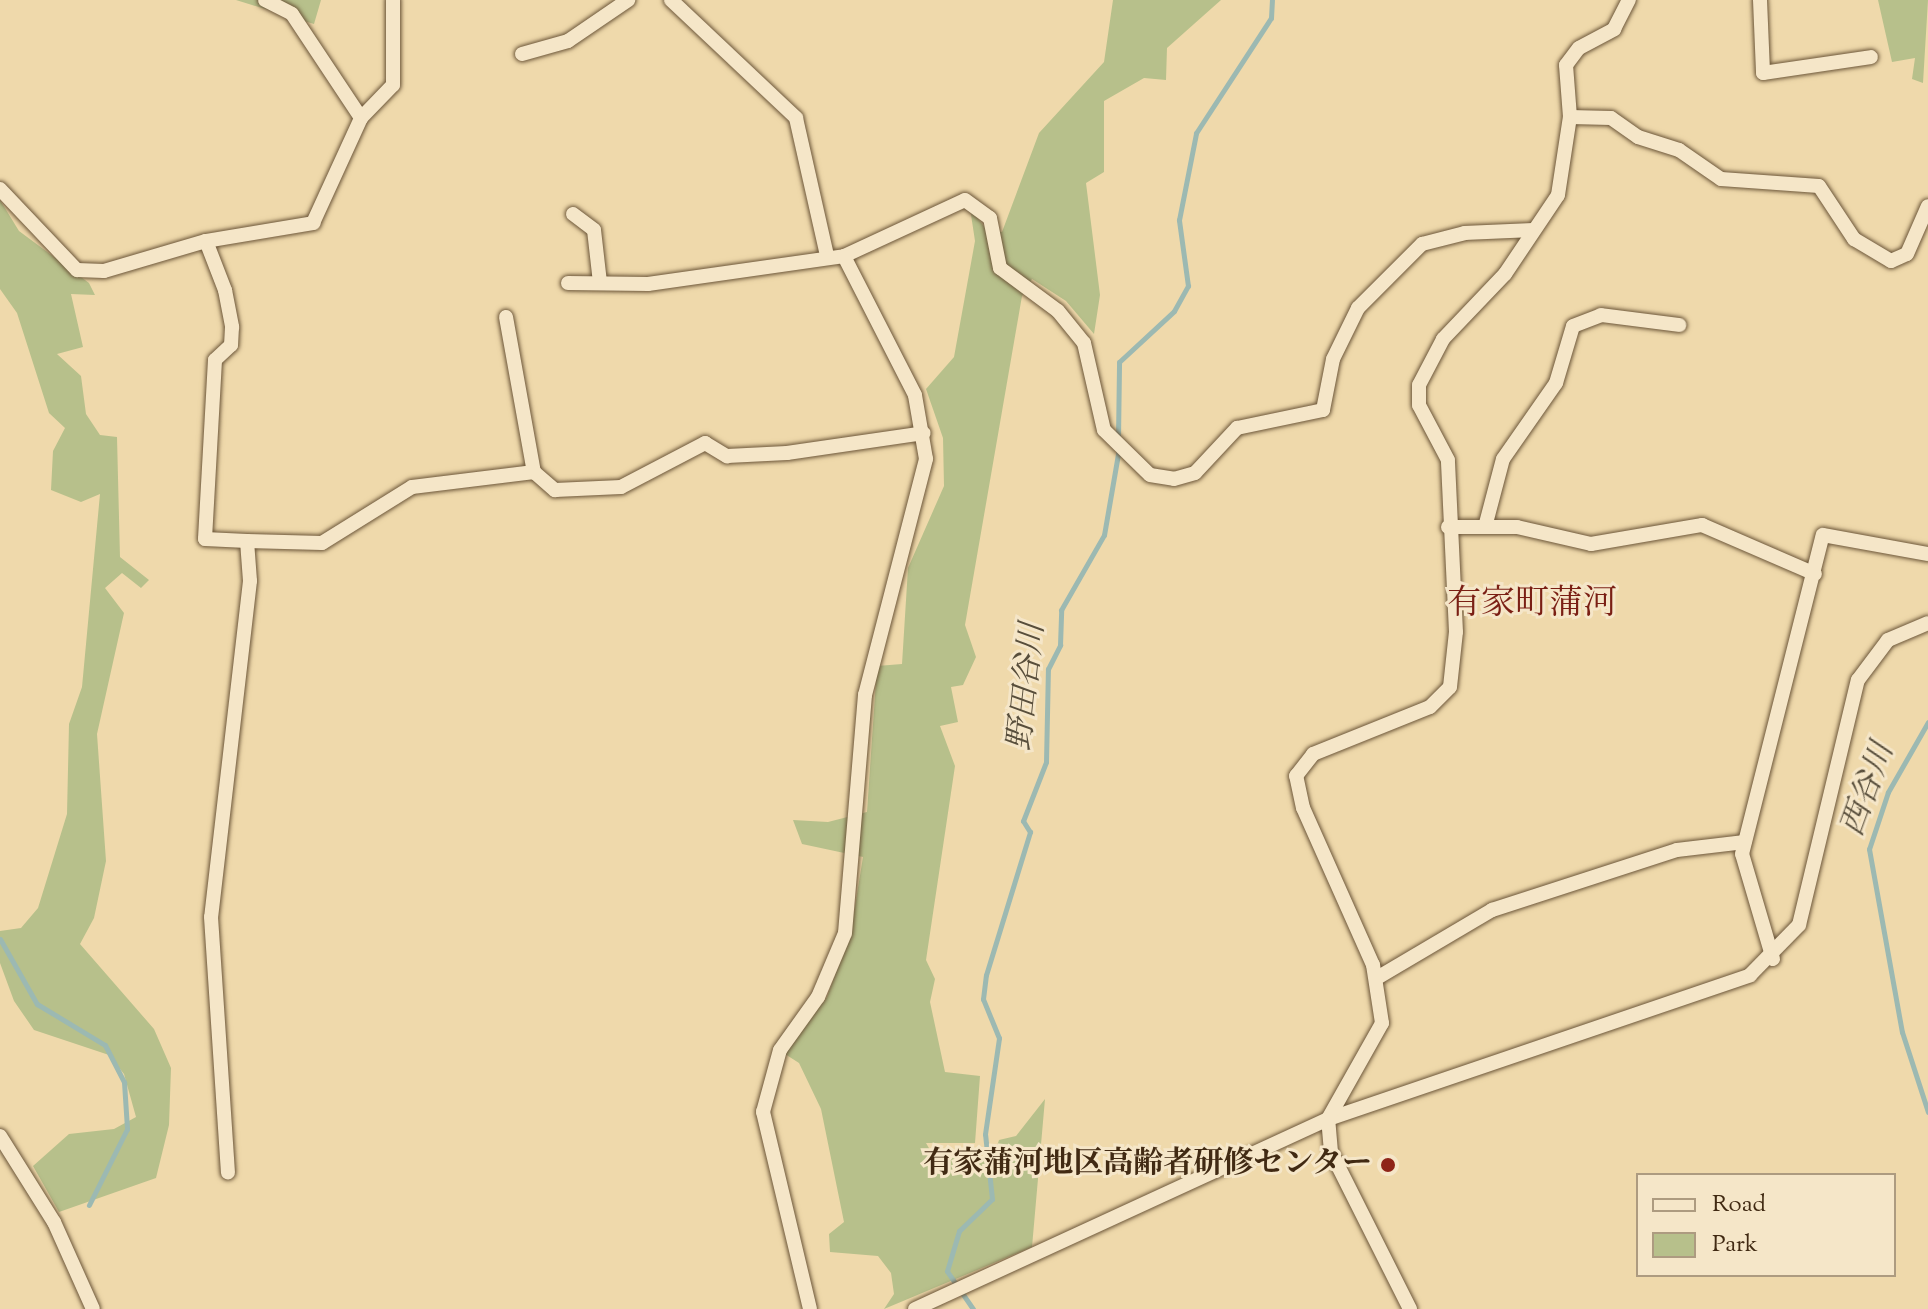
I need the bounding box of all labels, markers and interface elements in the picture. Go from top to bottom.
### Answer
district label: 有家町蒲河 [1447,585,1617,625]
water label: 野田谷川 [1002,621,1054,753]
water label: 西谷川 [1835,738,1903,842]
place label: 有家蒲河地区高齢者研修センター [922,1147,1372,1183]
marker: 有家蒲河地区高齢者研修センター [1379,1156,1397,1174]
legend [1636,1173,1896,1277]
text: Road [1712,1188,1766,1222]
text: Park [1712,1228,1758,1262]

